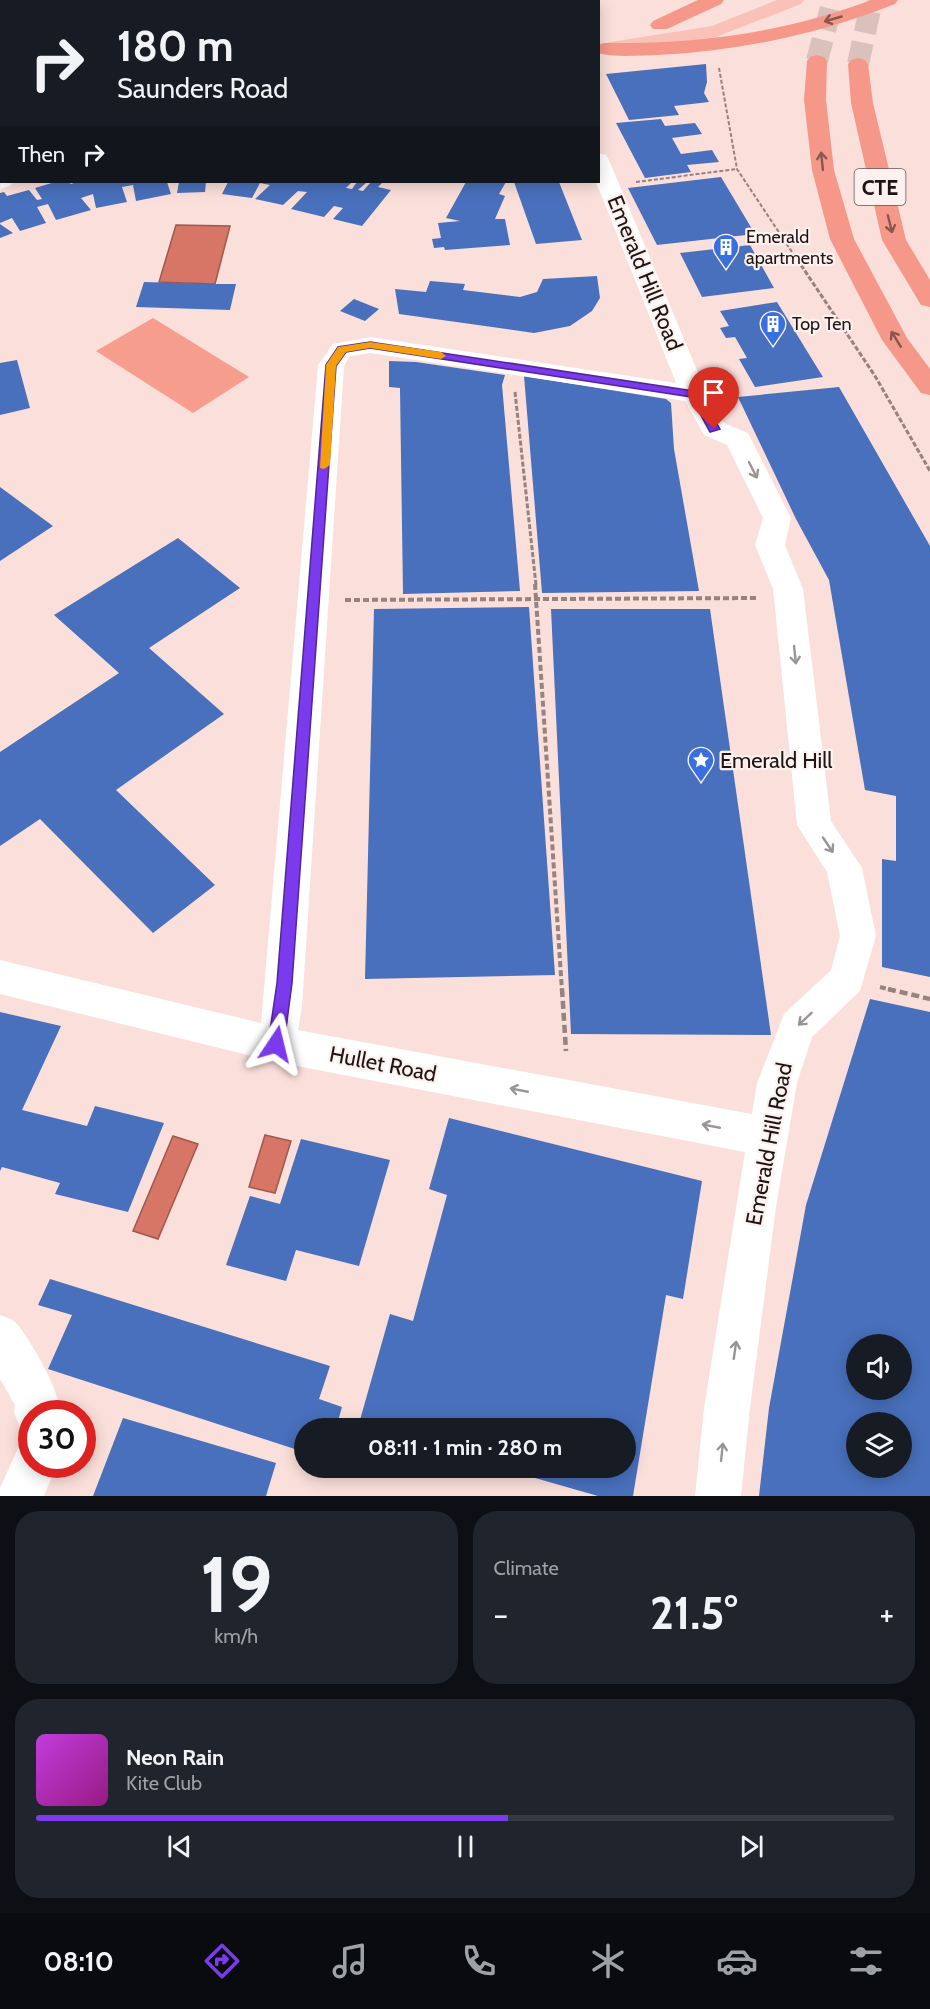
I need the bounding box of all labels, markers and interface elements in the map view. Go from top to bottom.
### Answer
one-way arrow [824,14,843,25]
text: 180 m [117,20,233,72]
icon: right [18,24,96,102]
text: Saunders Road [117,72,288,105]
icon: right [77,138,110,171]
text: Then [18,141,65,168]
one-way arrow [816,151,827,171]
road number: CTE [854,169,906,205]
street label: Emerald Hill Road [602,191,688,355]
one-way arrow [884,214,896,233]
place label: Emerald apartments [746,226,834,269]
building icon: Emerald apartments [711,232,741,270]
building icon: Top Ten [758,309,788,347]
place label: Top Ten [792,313,852,335]
one-way arrow [889,331,901,348]
pin [688,367,739,429]
icon: arrive [697,376,730,409]
one-way arrow [748,461,760,479]
one-way arrow [790,645,801,665]
place icon: Emerald Hill [686,745,716,783]
place label: Emerald Hill [720,747,833,774]
one-way arrow [822,836,834,852]
position arrow [244,1012,308,1076]
one-way arrow [797,1012,812,1026]
street label: Hullet Road [327,1040,439,1088]
street label: Emerald Hill Road [740,1060,798,1228]
one-way arrow [510,1084,530,1095]
one-way arrow [702,1120,721,1131]
map controls [846,1334,912,1478]
button: sound [846,1334,912,1400]
one-way arrow [729,1341,740,1361]
speed limit sign: 30 [18,1400,96,1478]
button: layers [846,1412,912,1478]
text: 08:11 · 1 min · 280 m [368,1434,562,1461]
one-way arrow [717,1443,728,1463]
text: 19 [200,1537,273,1632]
text: Climate [494,1556,559,1580]
text: 21.5° [650,1586,738,1640]
text: − [494,1594,508,1634]
text: + [879,1594,894,1634]
text: km/h [214,1624,258,1648]
text: Neon Rain [126,1744,224,1771]
text: Kite Club [126,1771,202,1795]
icon: previous [163,1830,196,1863]
icon: pause [449,1830,482,1863]
icon: next [735,1830,768,1863]
icon: directions [201,1940,243,1982]
icon: music [329,1940,371,1982]
icon: phone [458,1940,500,1982]
icon: climate [587,1940,629,1982]
icon: car [716,1940,758,1982]
icon: filters [845,1940,887,1982]
text: 08:10 [43,1945,114,1978]

